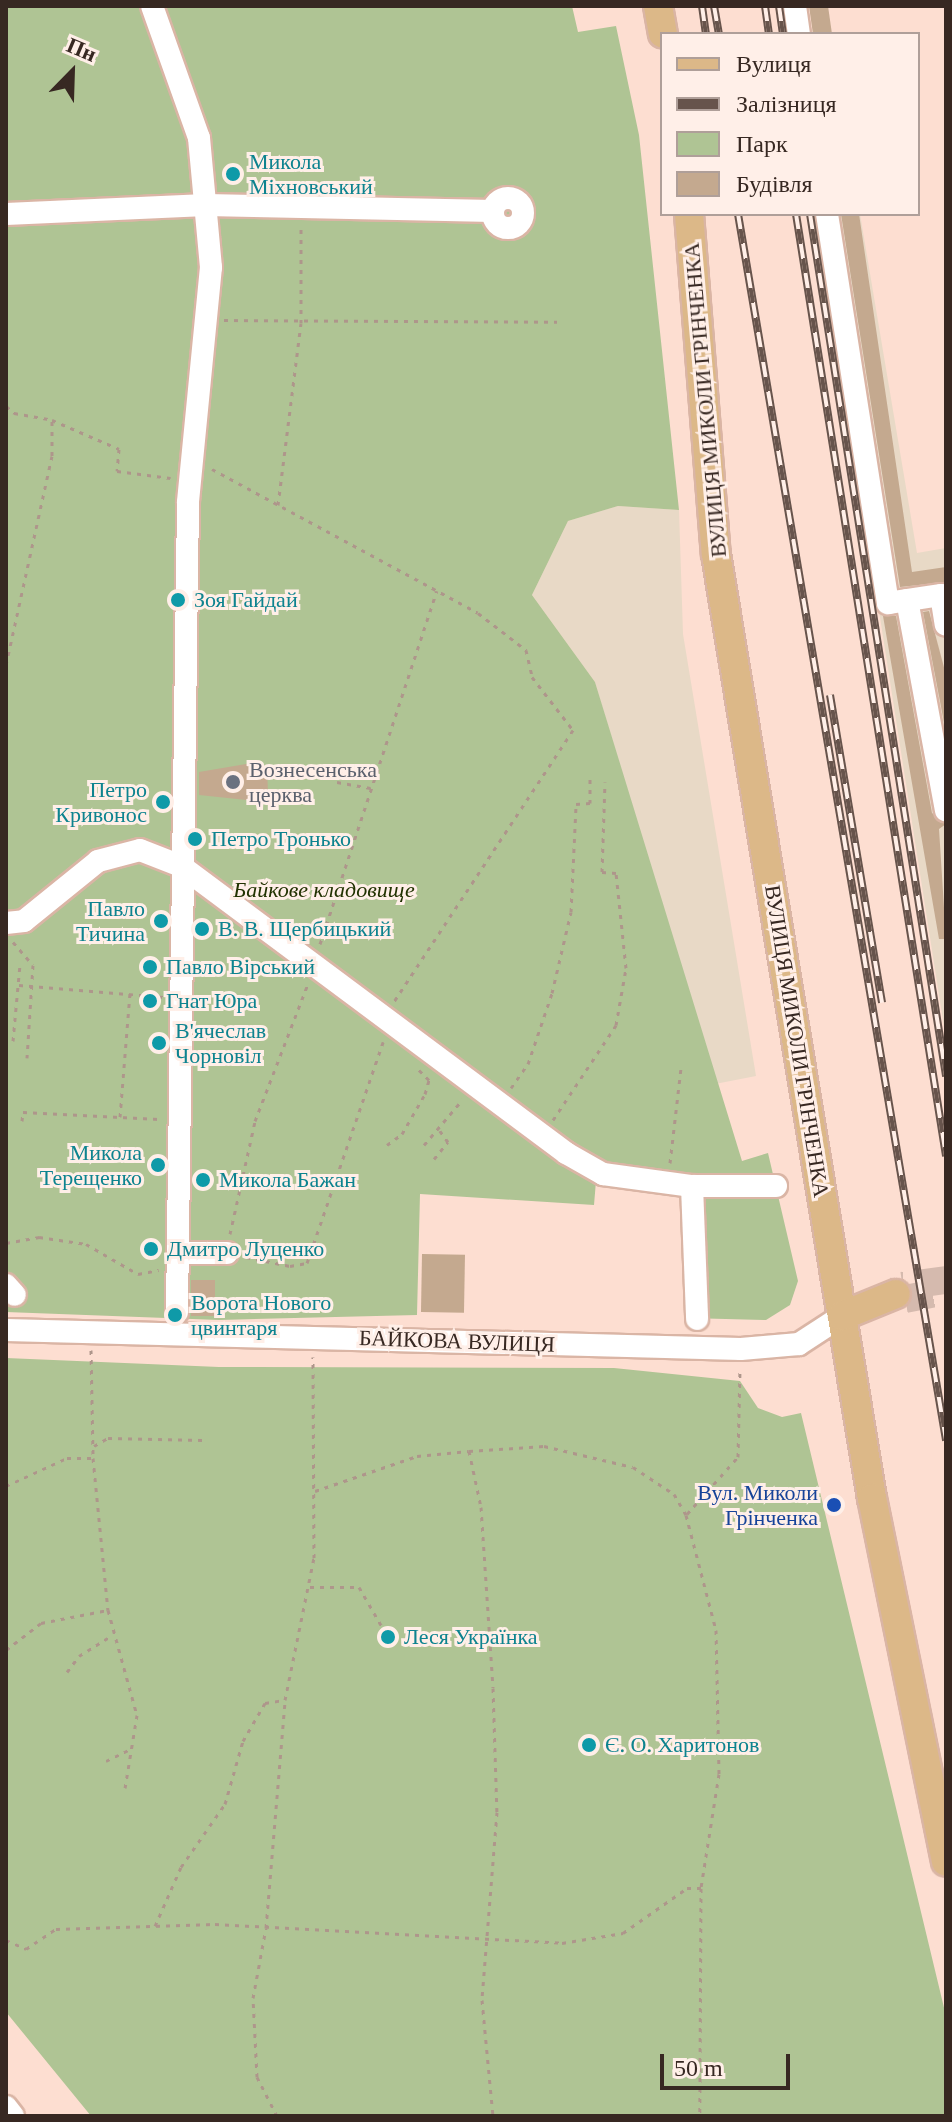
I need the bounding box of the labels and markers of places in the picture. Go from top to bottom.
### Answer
place label: Микола Міхновський [249,148,373,200]
marker: Микола Міхновський [224,165,242,183]
place label: Зоя Гайдай [194,587,298,613]
marker: Зоя Гайдай [169,591,187,609]
place label: Вознесенська церква [249,756,377,808]
marker: Вознесенська церква [224,773,242,791]
place label: Петро Кривонос [55,776,147,828]
marker: Петро Кривонос [154,793,172,811]
place label: Петро Тронько [211,826,351,852]
marker: Петро Тронько [186,830,204,848]
place label: Павло Тичина [76,895,145,946]
marker: Павло Тичина [152,912,170,930]
place label: В. В. Щербицький [218,916,391,942]
marker: В. В. Щербицький [193,920,211,938]
place label: Павло Вірський [166,954,315,980]
marker: Павло Вірський [141,958,159,976]
place label: Гнат Юра [166,988,257,1014]
marker: Гнат Юра [141,992,159,1010]
place label: В'ячеслав Чорновіл [175,1017,266,1068]
marker: В'ячеслав Чорновіл [150,1034,168,1052]
place label: Микола Терещенко [40,1139,142,1190]
marker: Микола Терещенко [149,1156,167,1174]
place label: Микола Бажан [219,1167,356,1193]
marker: Микола Бажан [194,1171,212,1189]
place label: Дмитро Луценко [167,1236,324,1262]
marker: Дмитро Луценко [142,1240,160,1258]
place label: Ворота Нового цвинтаря [191,1289,331,1340]
marker: Ворота Нового цвинтаря [166,1306,184,1324]
place label: Вул. Миколи Грінченка [697,1479,818,1530]
marker: Вул. Миколи Грінченка [825,1496,843,1514]
place label: Леся Українка [404,1624,538,1650]
marker: Леся Українка [379,1628,397,1646]
place label: Є. О. Харитонов [605,1732,759,1758]
marker: Є. О. Харитонов [580,1736,598,1754]

